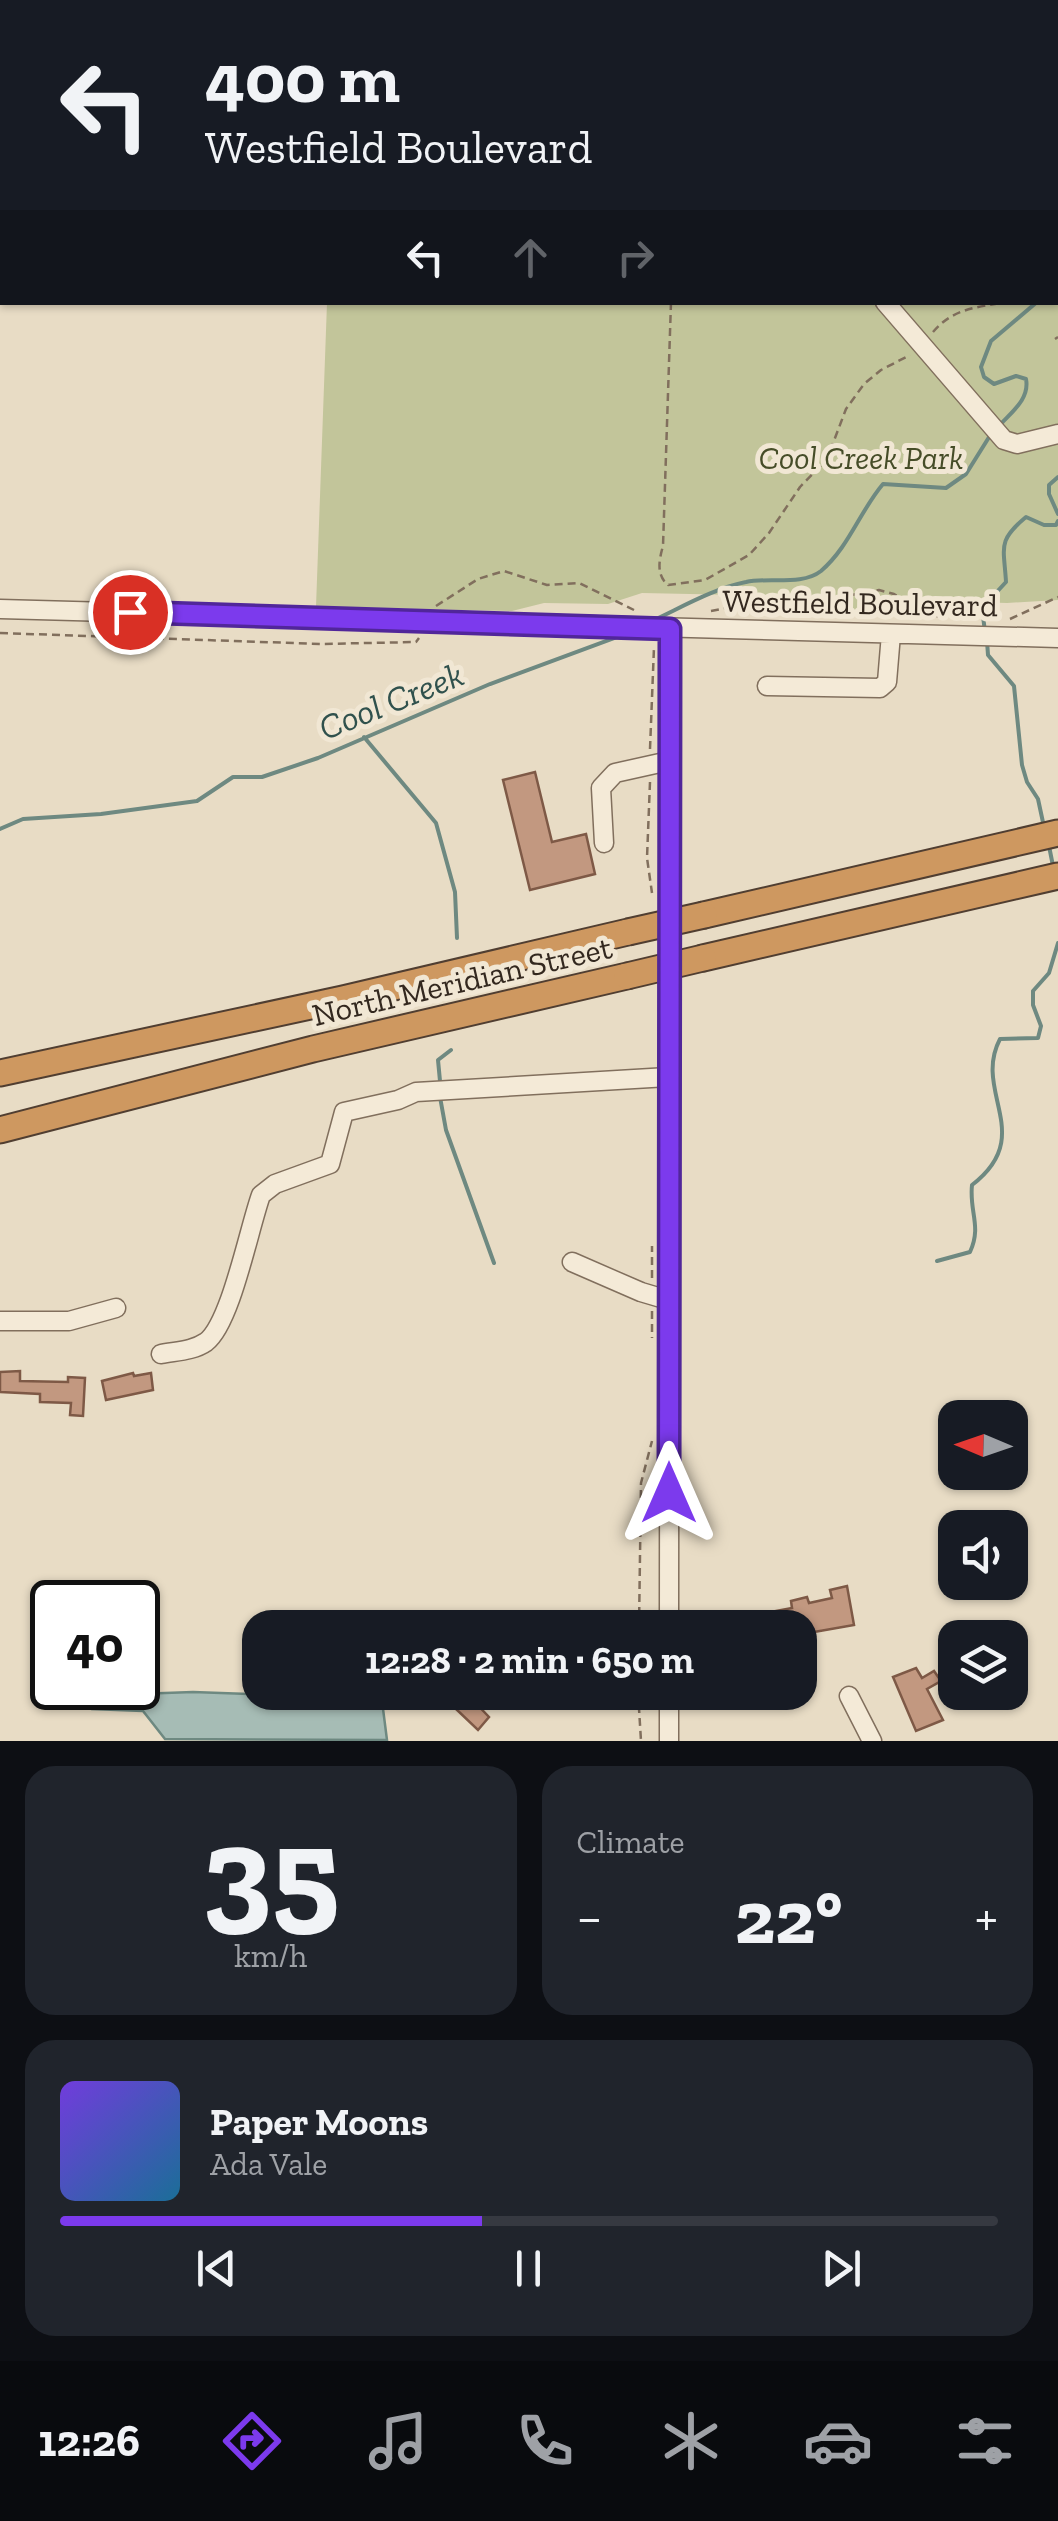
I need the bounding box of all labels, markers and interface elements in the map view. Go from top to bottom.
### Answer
text: 400 m [205,36,400,120]
icon: left [40,40,170,170]
text: Westfield Boulevard [205,121,592,175]
icon: left [398,230,453,285]
icon: ahead [503,230,558,285]
icon: right [608,230,663,285]
park label: Cool Creek Park [759,439,963,477]
pin [88,570,173,655]
street label: Westfield Boulevard [722,582,998,624]
icon: arrive [103,585,158,640]
water label: Cool Creek [313,653,469,749]
street label: North Meridian Street [308,928,616,1034]
north arrow [938,1400,1028,1490]
map controls [938,1400,1028,1710]
position arrow [617,1441,721,1545]
button: sound [938,1510,1028,1600]
speed limit sign: 40 [30,1580,160,1710]
button: layers [938,1620,1028,1710]
text: 12:28 · 2 min · 650 m [365,1637,694,1683]
text: 35 [202,1794,339,1950]
text: Climate [577,1823,685,1861]
text: 22° [735,1872,842,1962]
text: − [577,1884,602,1950]
text: + [975,1884,998,1950]
text: km/h [234,1937,307,1975]
text: Paper Moons [210,2099,428,2145]
text: Ada Vale [210,2145,327,2183]
icon: previous [189,2241,244,2296]
icon: pause [501,2241,556,2296]
icon: next [814,2241,869,2296]
icon: directions [217,2406,287,2476]
icon: music [363,2406,433,2476]
icon: phone [510,2406,580,2476]
icon: climate [656,2406,726,2476]
icon: car [803,2406,873,2476]
icon: filters [950,2406,1020,2476]
text: 12:26 [38,2414,140,2468]

